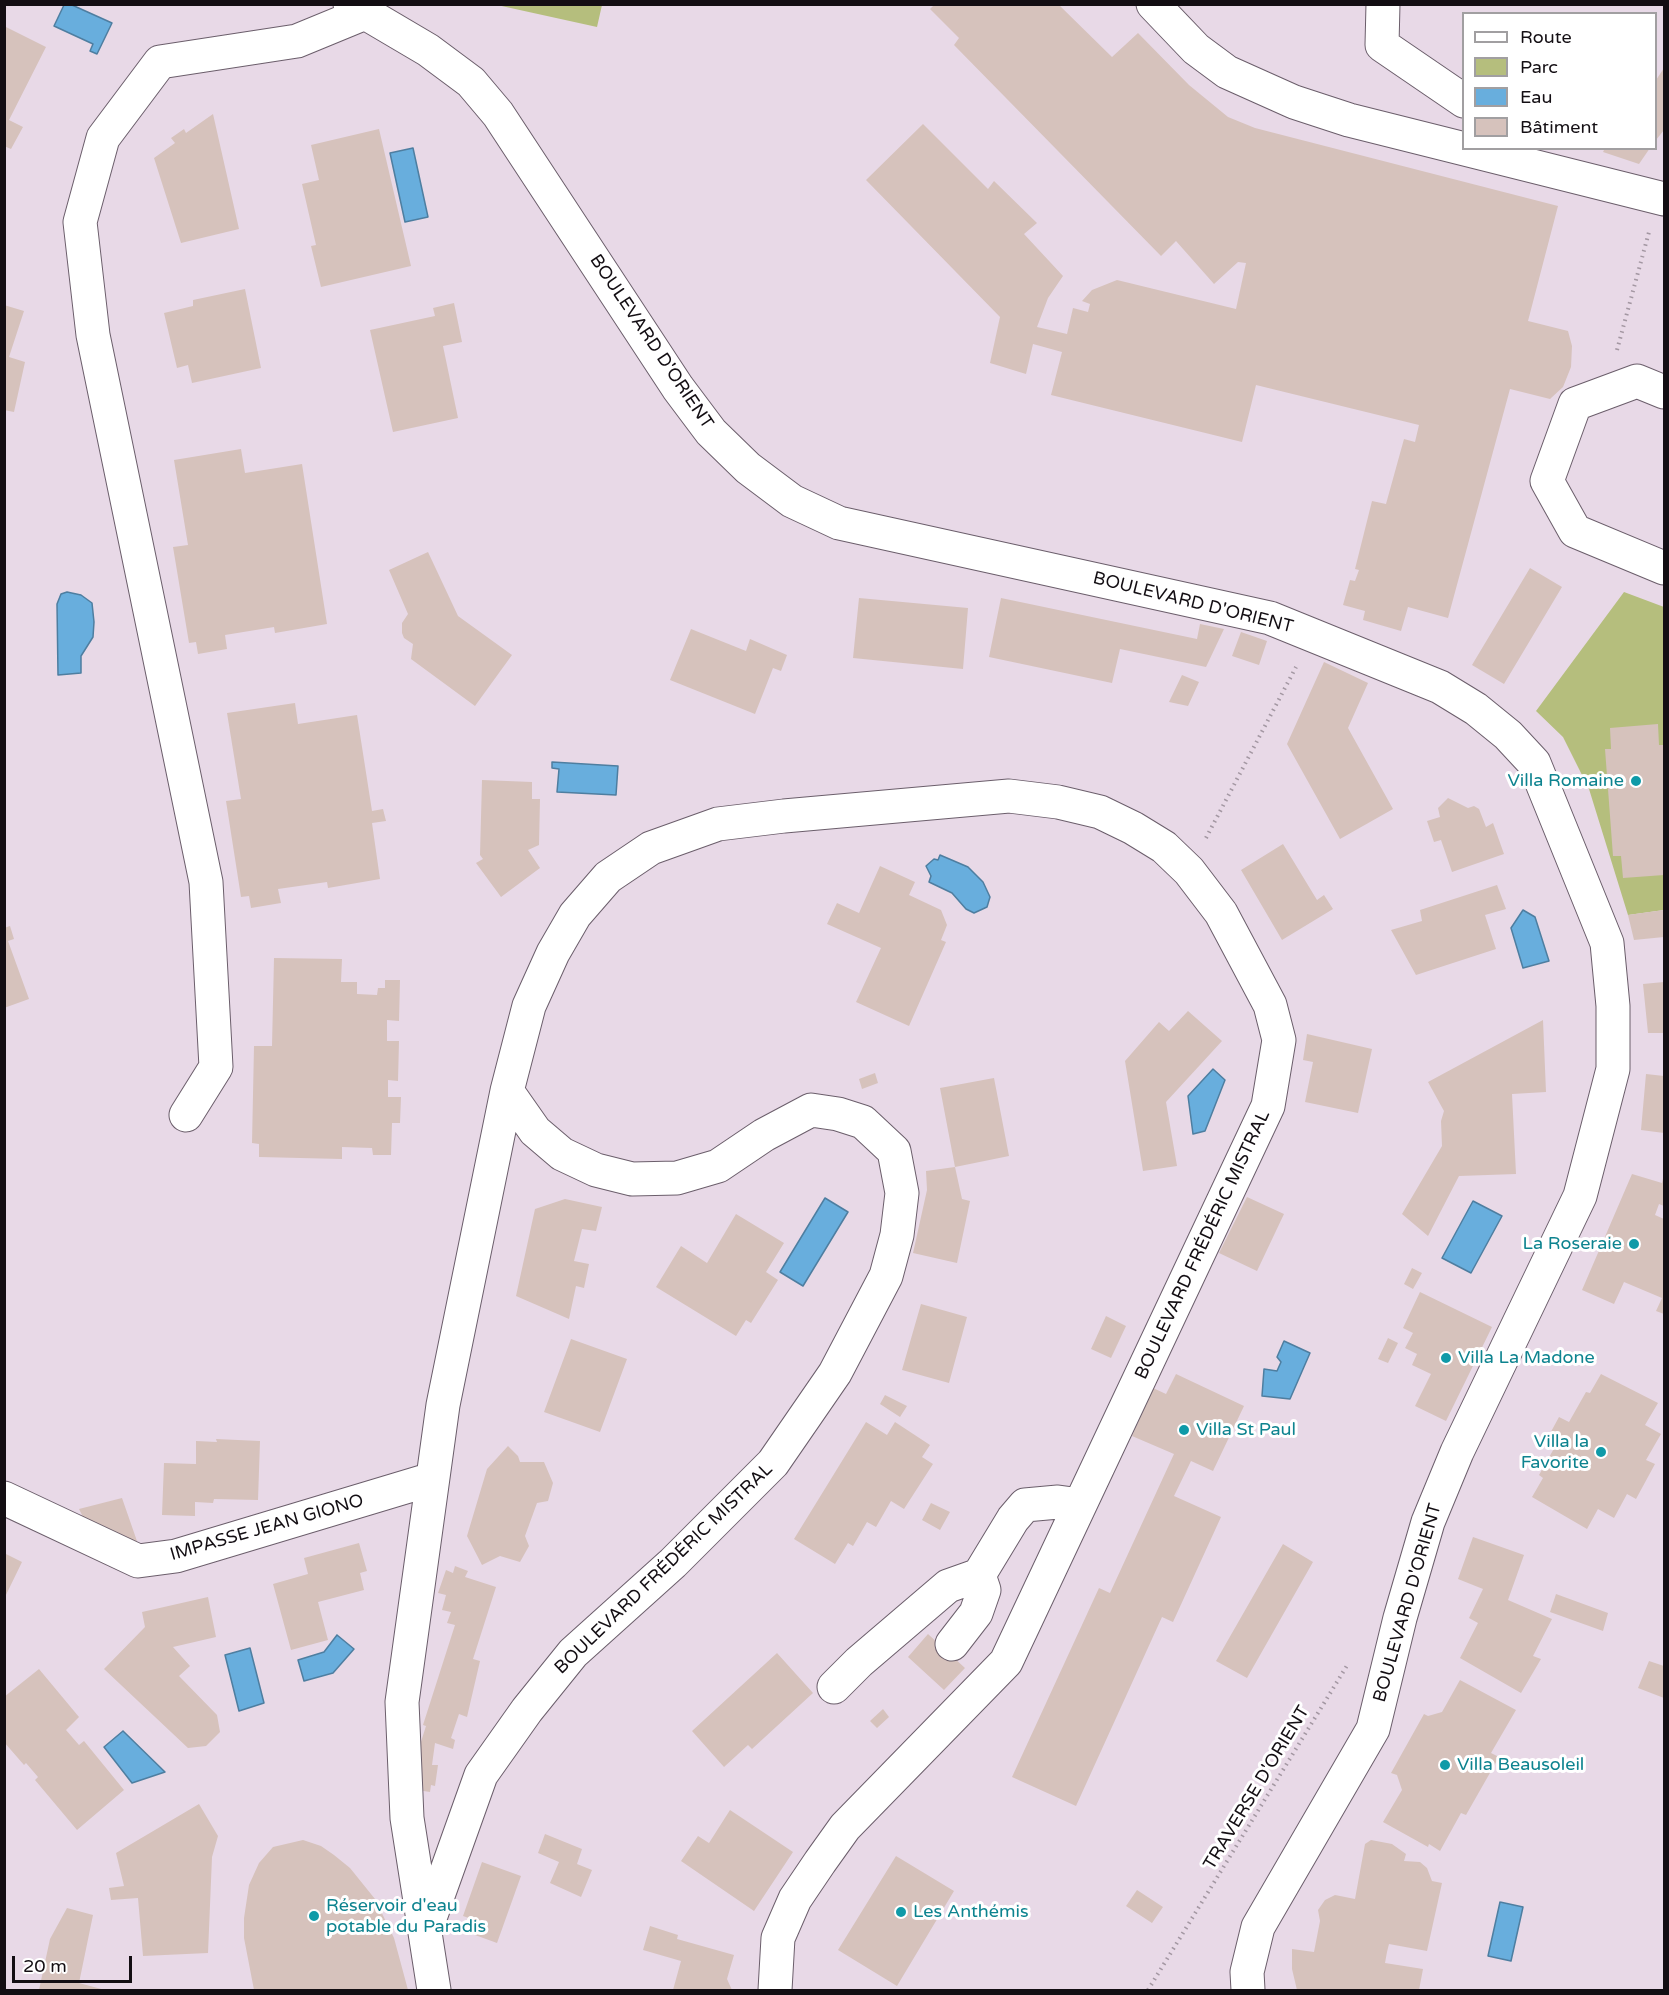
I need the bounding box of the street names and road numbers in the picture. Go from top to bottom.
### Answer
street label: BOULEVARD D'ORIENT [585,251,717,433]
street label: BOULEVARD D'ORIENT [1091,568,1295,638]
street label: BOULEVARD FRÉDÉRIC MISTRAL [1131,1107,1275,1383]
street label: BOULEVARD FRÉDÉRIC MISTRAL [551,1459,777,1679]
street label: IMPASSE JEAN GIONO [168,1490,366,1566]
street label: BOULEVARD D'ORIENT [1369,1501,1447,1705]
street label: TRAVERSE D'ORIENT [1199,1702,1315,1874]

